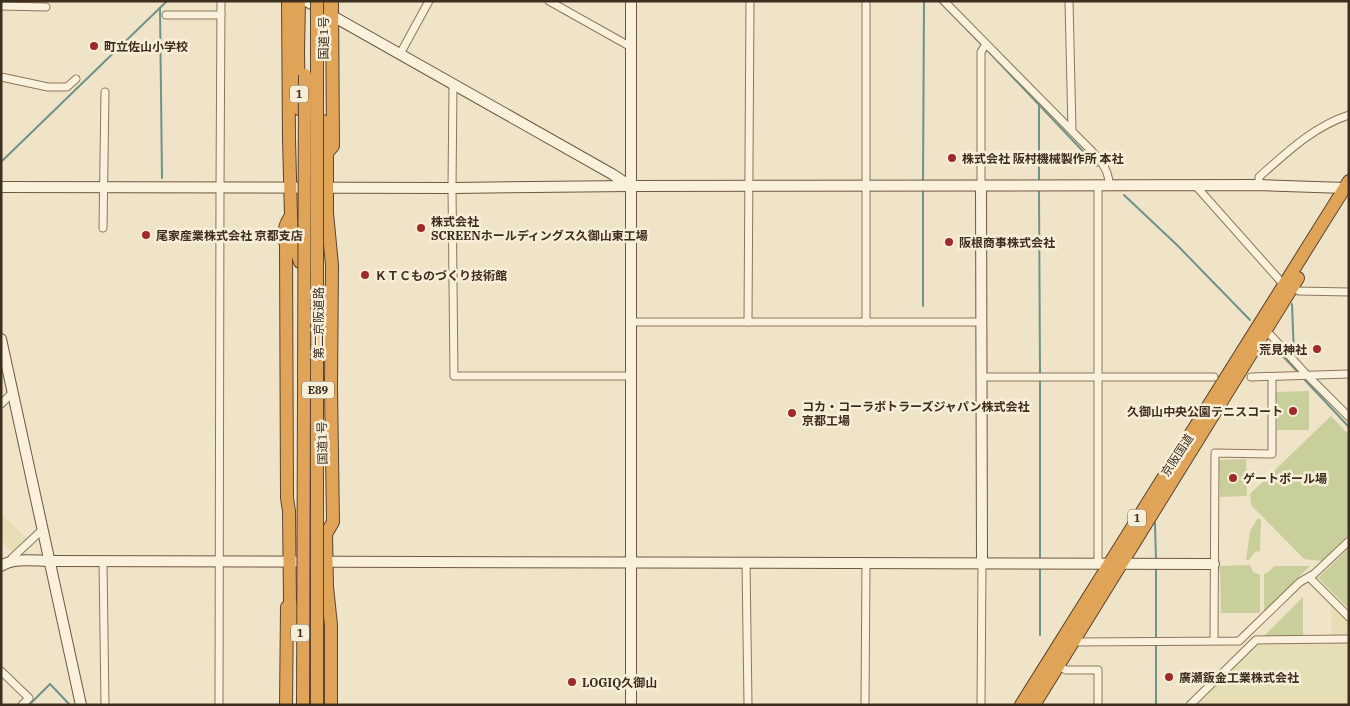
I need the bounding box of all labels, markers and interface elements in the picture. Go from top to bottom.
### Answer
street label: 国道1号 [316,16,331,60]
place label: 町立佐山小学校 [104,39,188,54]
marker: 町立佐山小学校 [88,40,100,52]
road number: 1 [290,86,308,102]
place label: 株式会社 阪村機械製作所 本社 [962,151,1124,166]
marker: 株式会社 阪村機械製作所 本社 [946,152,958,164]
place label: 株式会社 SCREENホールディングス久御山東工場 [431,214,648,243]
marker: 株式会社 SCREENホールディングス久御山東工場 [415,222,427,234]
place label: 尾家産業株式会社 京都支店 [156,228,303,243]
marker: 尾家産業株式会社 京都支店 [140,229,152,241]
place label: 阪根商事株式会社 [959,235,1055,250]
marker: 阪根商事株式会社 [943,236,955,248]
place label: ＫＴＣものづくり技術館 [375,268,507,283]
marker: ＫＴＣものづくり技術館 [359,269,371,281]
street label: 第二京阪道路 [311,287,326,359]
place label: 荒見神社 [1259,342,1307,357]
marker: 荒見神社 [1311,343,1323,355]
road number: E89 [302,382,334,398]
place label: コカ・コーラボトラーズジャパン株式会社 京都工場 [802,399,1029,428]
place label: 久御山中央公園テニスコート [1127,404,1283,419]
marker: 久御山中央公園テニスコート [1287,405,1299,417]
marker: コカ・コーラボトラーズジャパン株式会社 京都工場 [786,407,798,419]
street label: 国道1号 [314,421,330,465]
street label: 京阪国道 [1158,431,1196,479]
place label: ゲートボール場 [1243,471,1327,486]
marker: ゲートボール場 [1227,472,1239,484]
road number: 1 [1128,509,1146,526]
road number: 1 [291,624,309,641]
place label: 廣瀬鈑金工業株式会社 [1179,670,1299,685]
marker: 廣瀬鈑金工業株式会社 [1163,671,1175,683]
place label: LOGIQ久御山 [582,675,657,690]
marker: LOGIQ久御山 [566,676,578,688]

